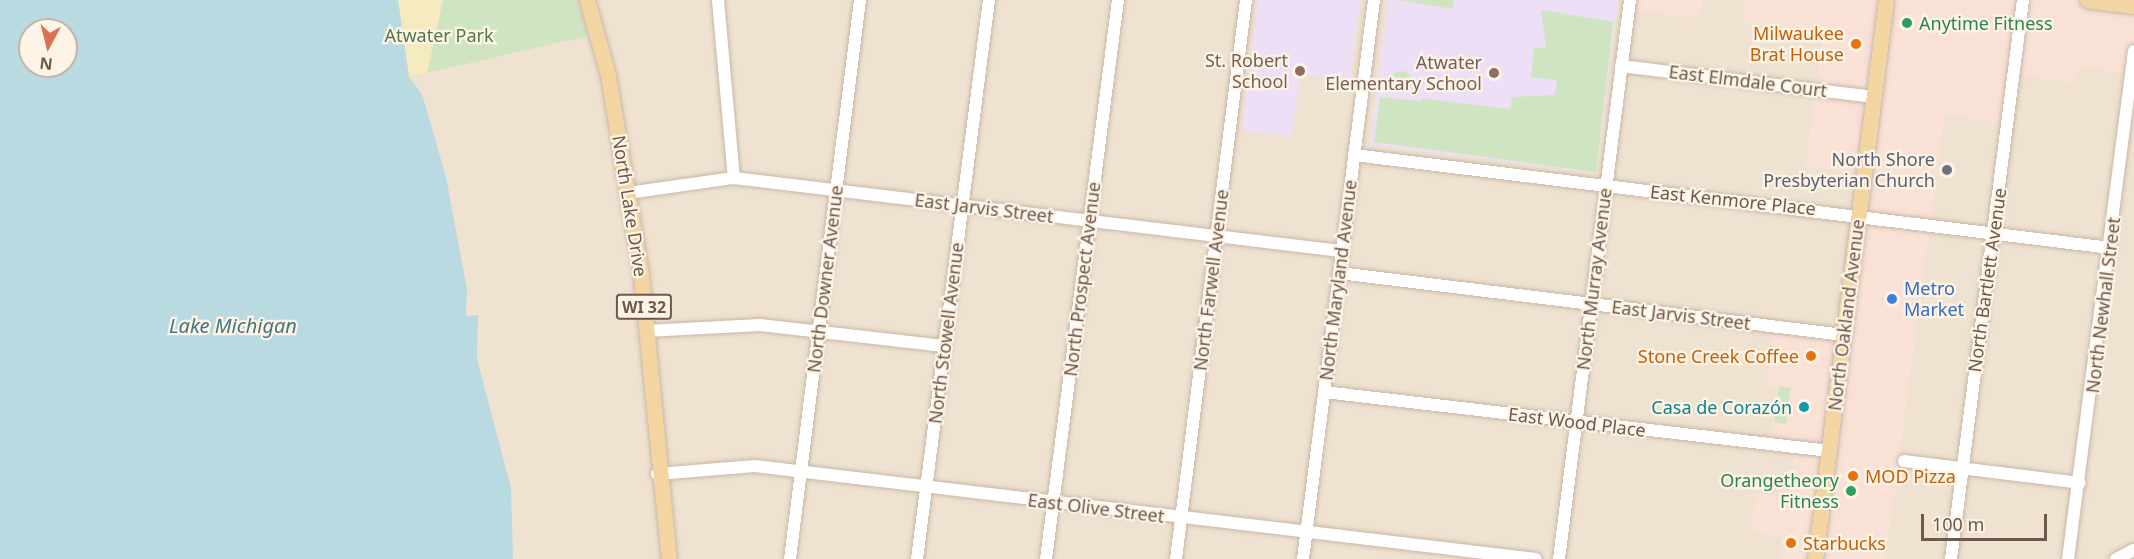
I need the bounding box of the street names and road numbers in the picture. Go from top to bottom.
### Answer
street label: East Elmdale Court [1668,61,1828,101]
street label: North Lake Drive [608,134,652,278]
street label: North Maryland Avenue [1315,178,1361,382]
street label: North Prospect Avenue [1059,180,1105,378]
street label: East Kenmore Place [1649,181,1817,219]
street label: North Downer Avenue [803,184,847,374]
street label: North Murray Avenue [1572,187,1616,371]
street label: North Bartlett Avenue [1963,187,2011,373]
street label: North Farwell Avenue [1189,188,1233,372]
street label: East Jarvis Street [913,189,1055,227]
street label: North Newhall Street [2081,216,2125,394]
street label: North Oakland Avenue [1824,218,1868,412]
street label: North Stowell Avenue [924,241,968,425]
road number: WI 32 [616,294,672,320]
street label: East Jarvis Street [1610,296,1752,334]
street label: East Wood Place [1507,403,1647,441]
street label: East Olive Street [1026,489,1166,527]

